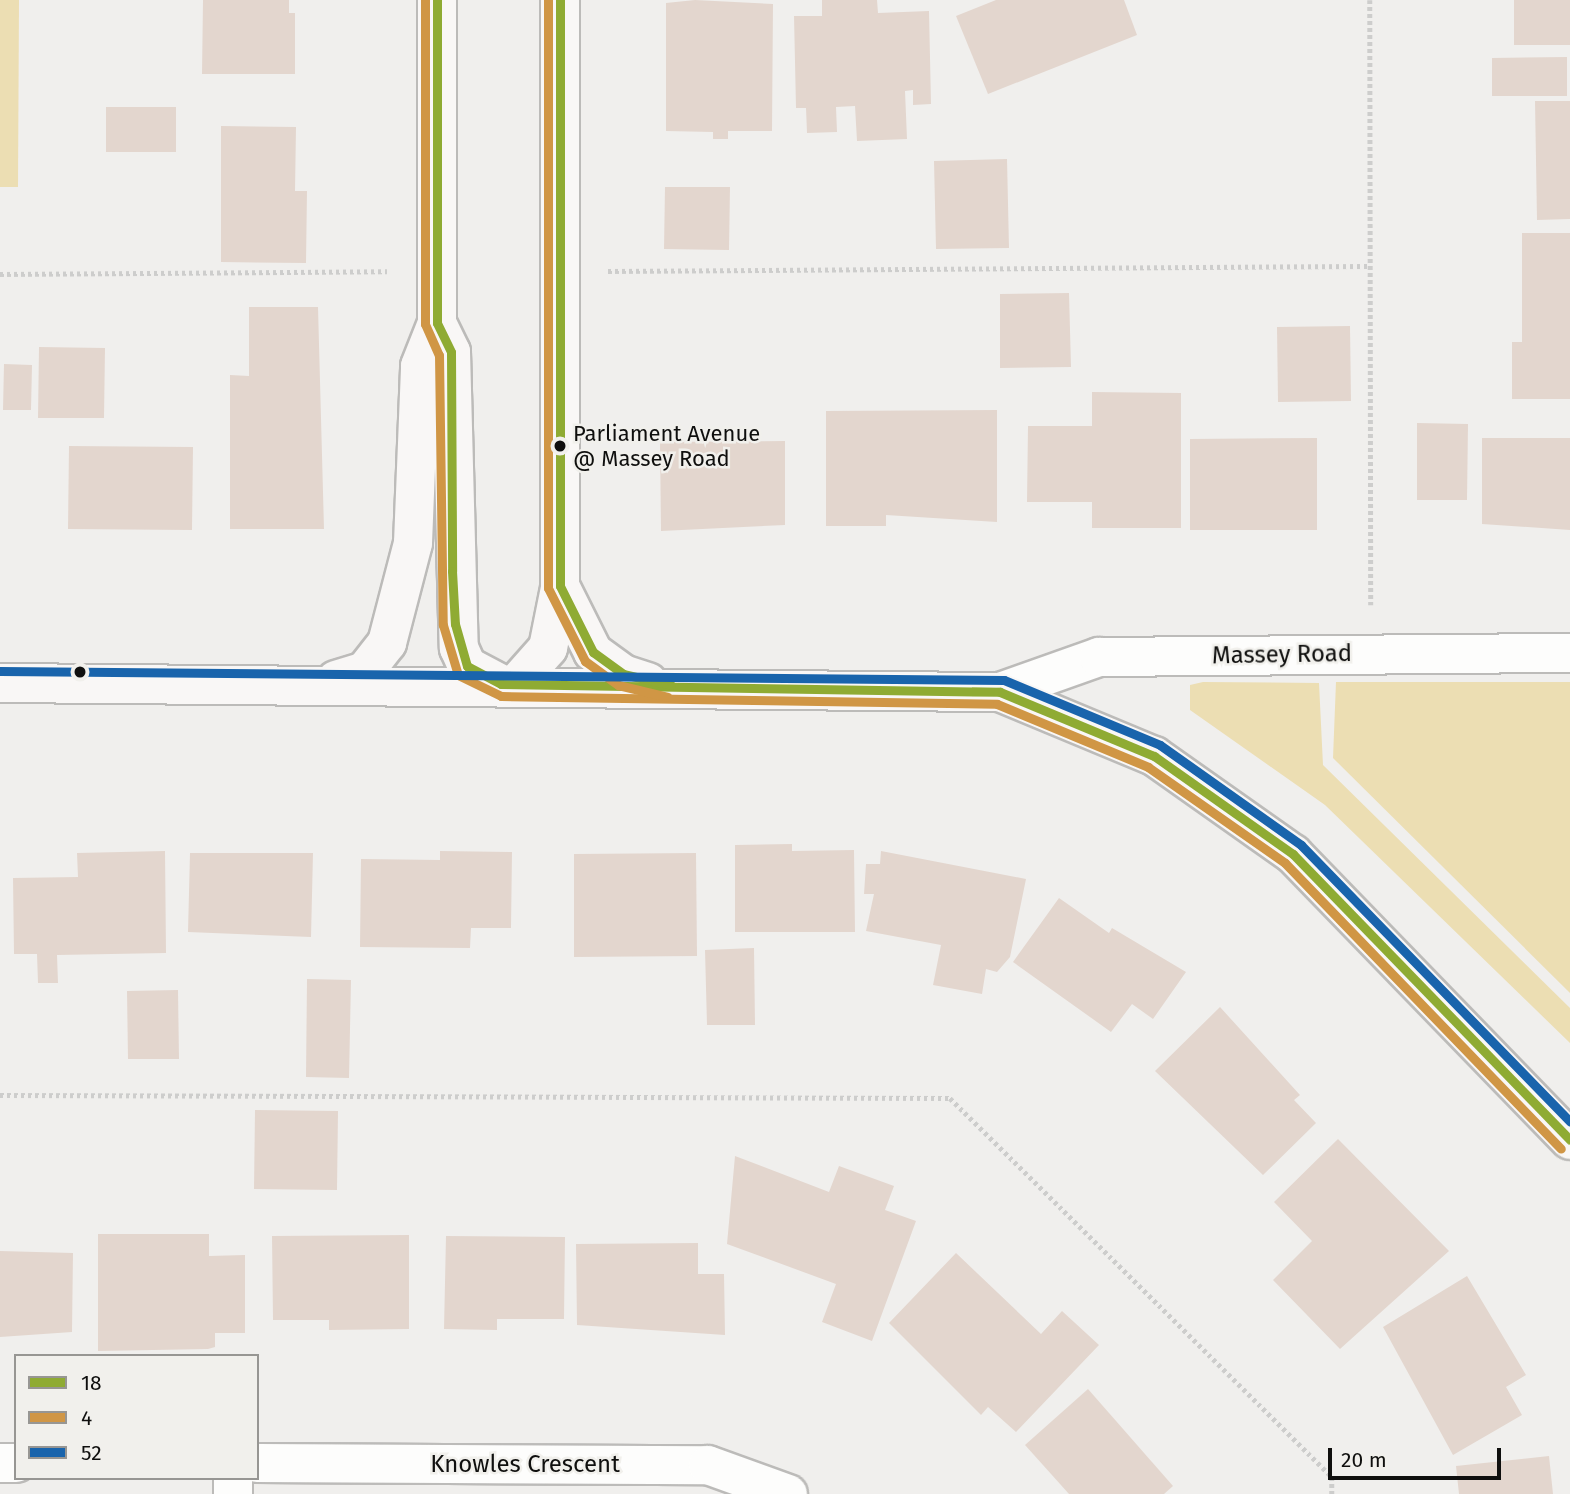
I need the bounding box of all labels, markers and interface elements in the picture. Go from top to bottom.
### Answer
place label: Parliament Avenue @ Massey Road [573,420,760,472]
marker: Parliament Avenue @ Massey Road [553,439,567,453]
street label: Massey Road [1212,639,1352,671]
unlabelled marker [73,665,87,679]
legend [14,1354,259,1480]
text: 18 [81,1370,102,1396]
text: 4 [81,1405,92,1431]
scale bar [1332,1434,1505,1478]
text: 52 [81,1440,102,1466]
text: 20 m [1341,1447,1387,1473]
street label: Knowles Crescent [430,1451,620,1479]

